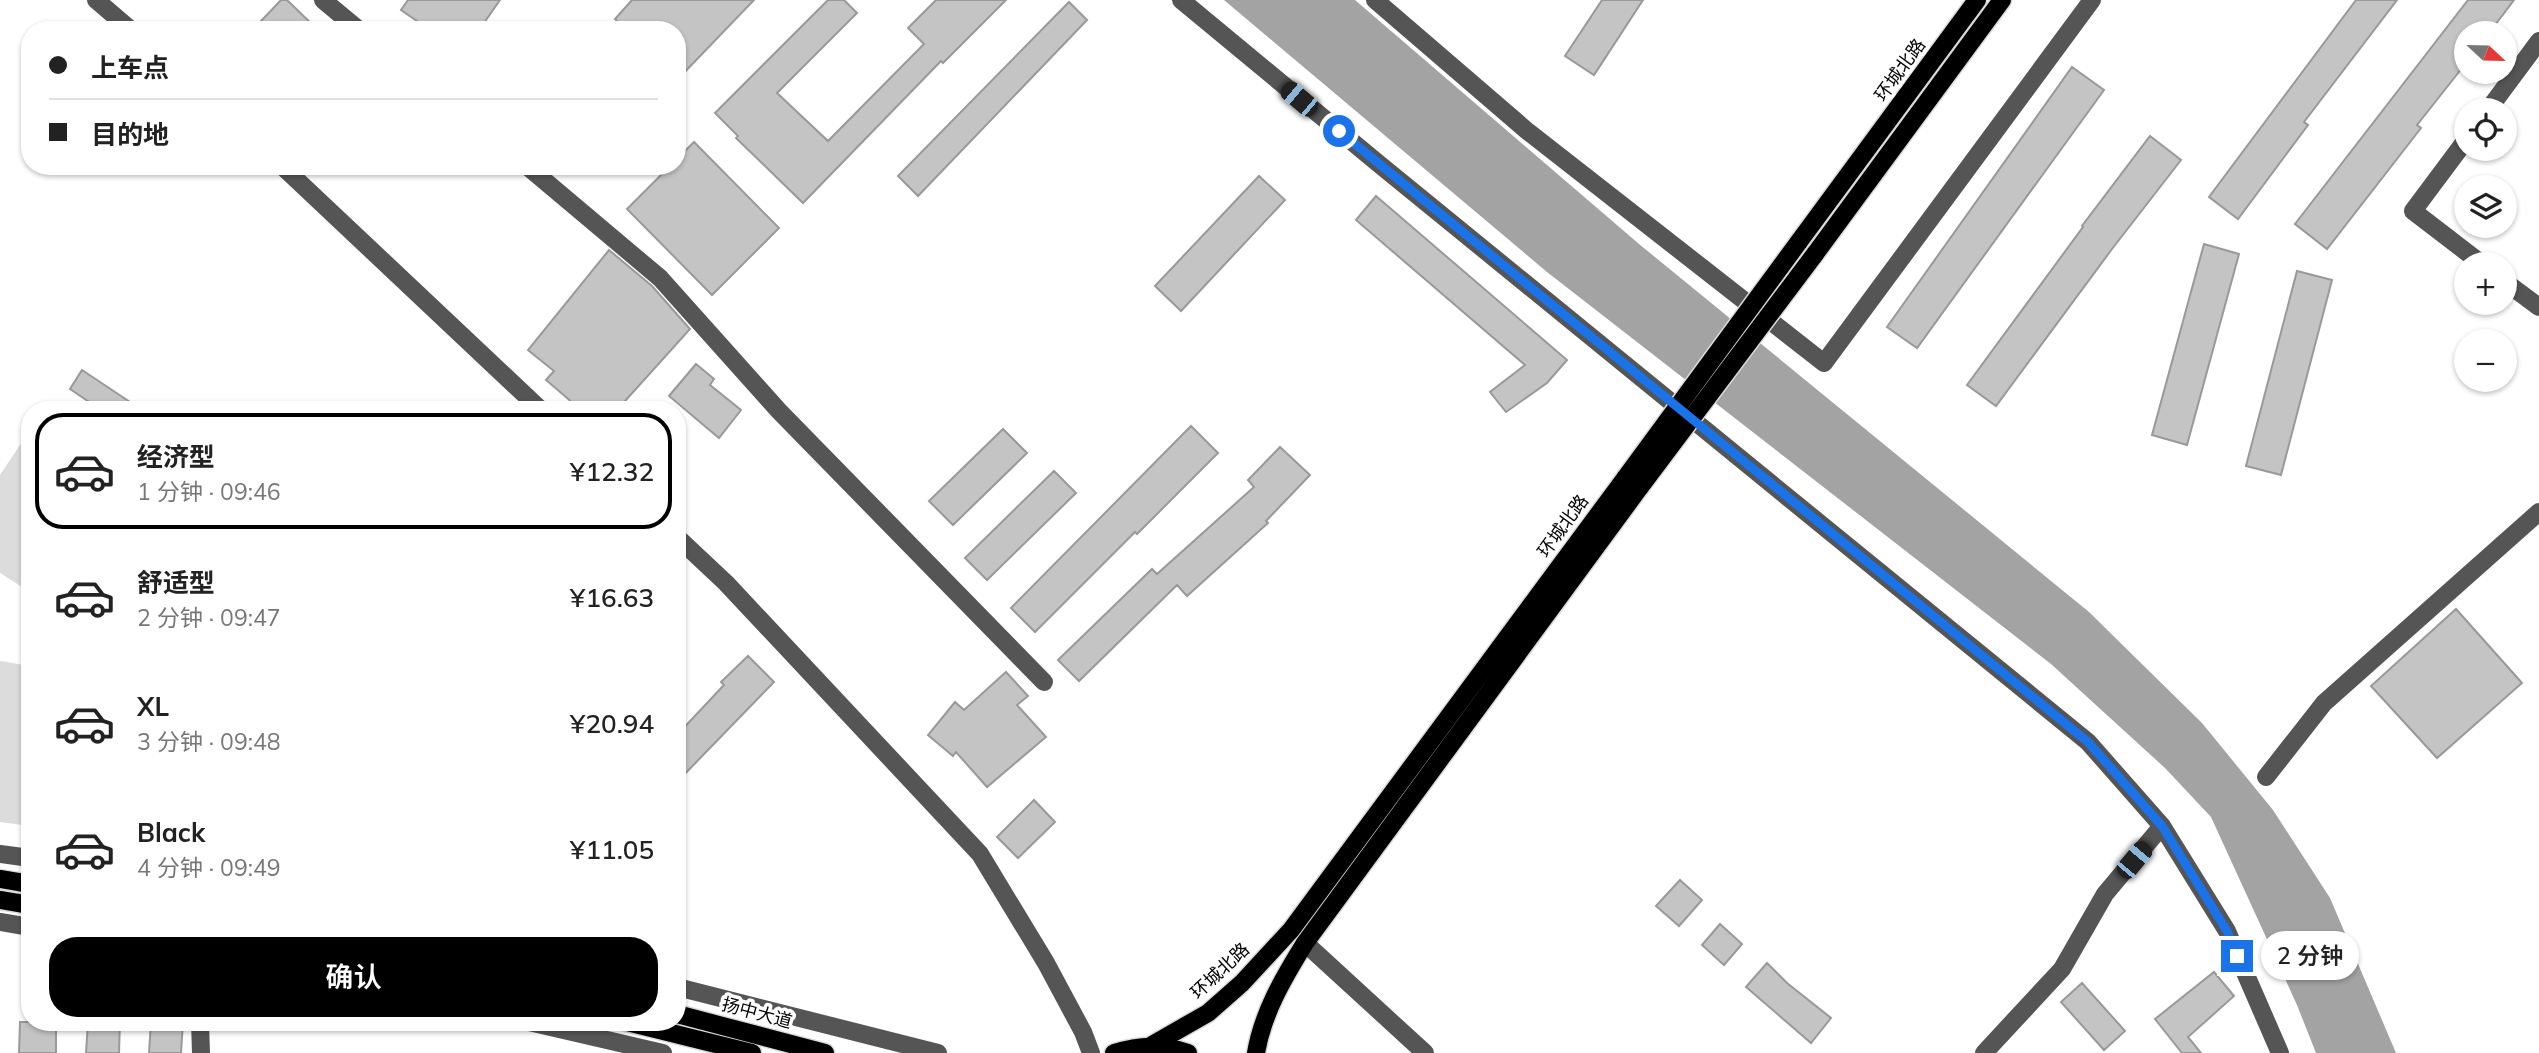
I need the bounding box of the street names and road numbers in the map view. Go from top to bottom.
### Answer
street label: 环城北路 [1869,34,1930,106]
street label: 环城北路 [1532,490,1593,562]
street label: 环城北路 [1185,938,1254,1004]
street label: 扬中大道 [719,992,795,1033]

